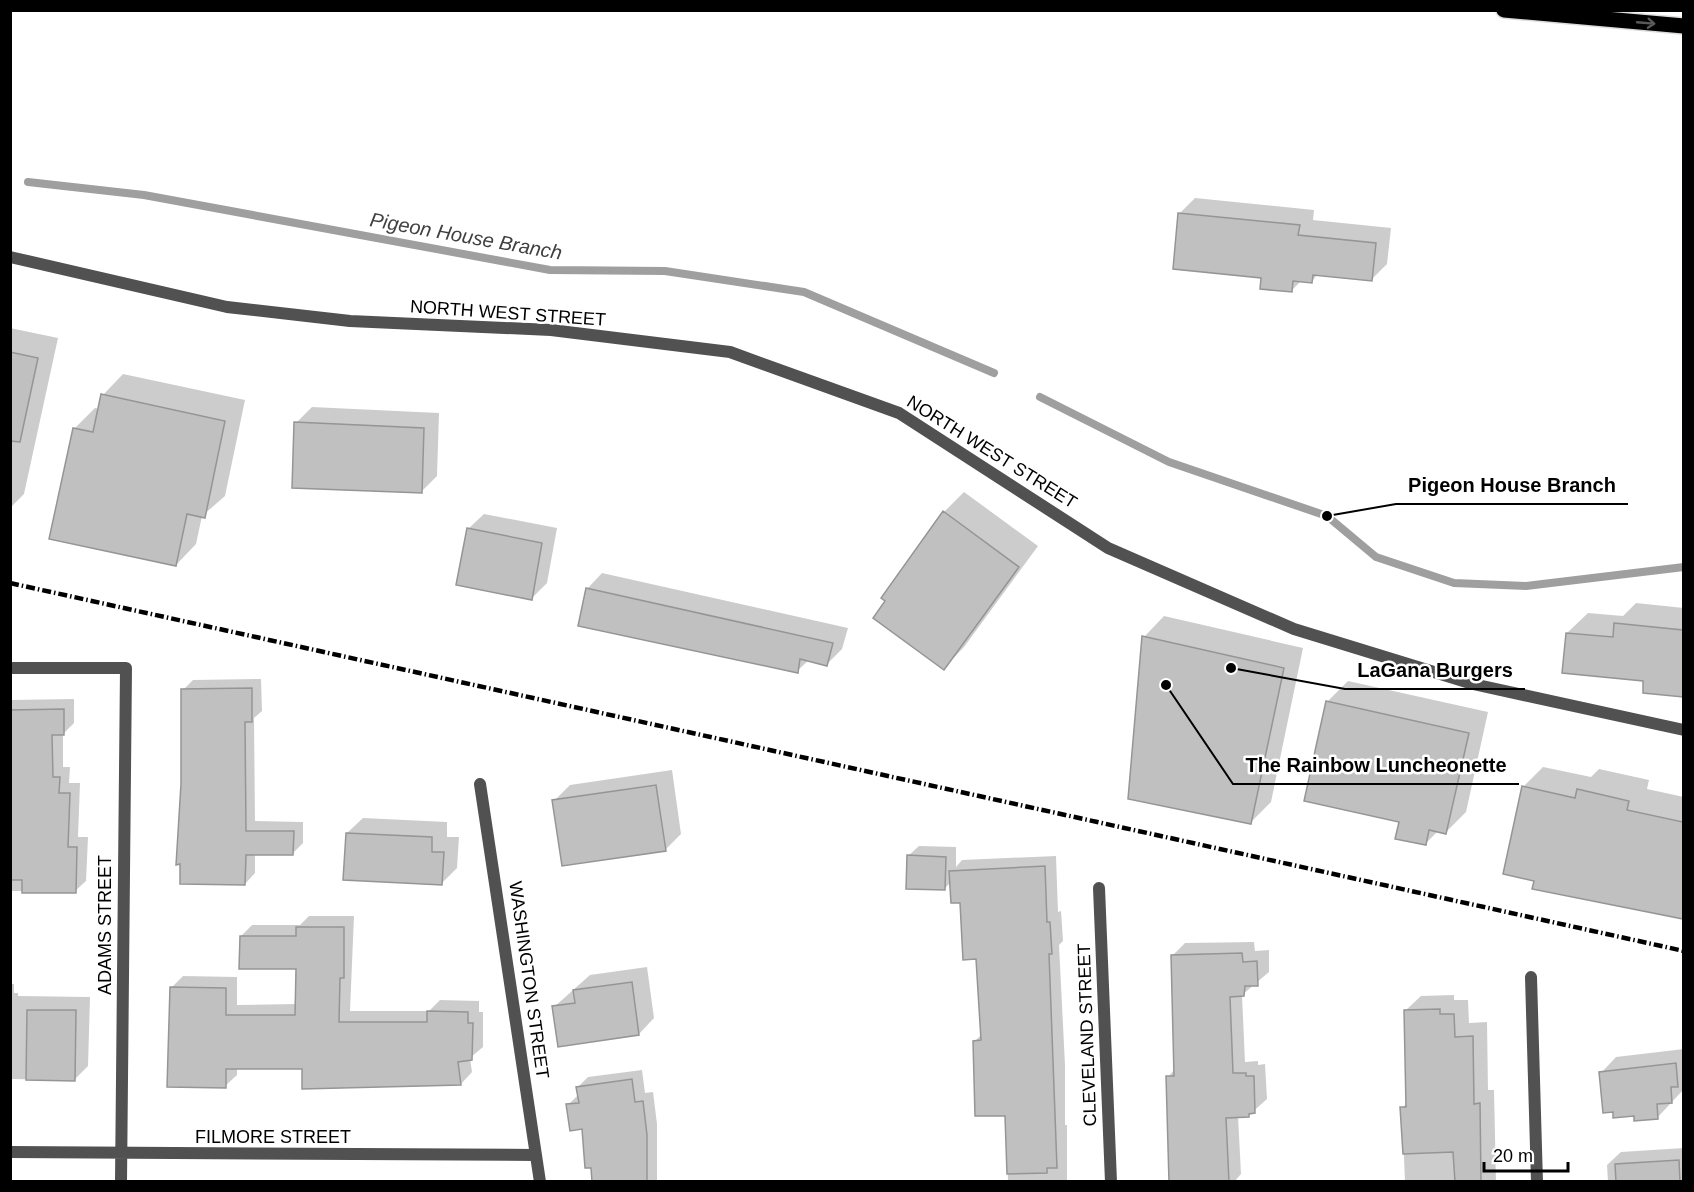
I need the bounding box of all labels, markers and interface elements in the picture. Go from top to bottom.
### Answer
one-way arrow [1636,18,1656,29]
water label: Pigeon House Branch [368,208,564,264]
street label: NORTH WEST STREET [409,296,607,330]
street label: NORTH WEST STREET [903,391,1081,513]
callout: Pigeon House Branch [1396,466,1628,504]
text: Pigeon House Branch [1408,474,1616,496]
callout: LaGana Burgers [1345,651,1525,689]
text: LaGana Burgers [1357,659,1513,681]
callout: The Rainbow Luncheonette [1233,746,1519,784]
text: The Rainbow Luncheonette [1245,754,1507,776]
street label: ADAMS STREET [95,855,115,995]
street label: WASHINGTON STREET [505,880,553,1080]
street label: CLEVELAND STREET [1074,943,1100,1127]
street label: FILMORE STREET [195,1127,351,1147]
scale bar [1484,1135,1568,1173]
text: 20 m [1493,1146,1533,1166]

